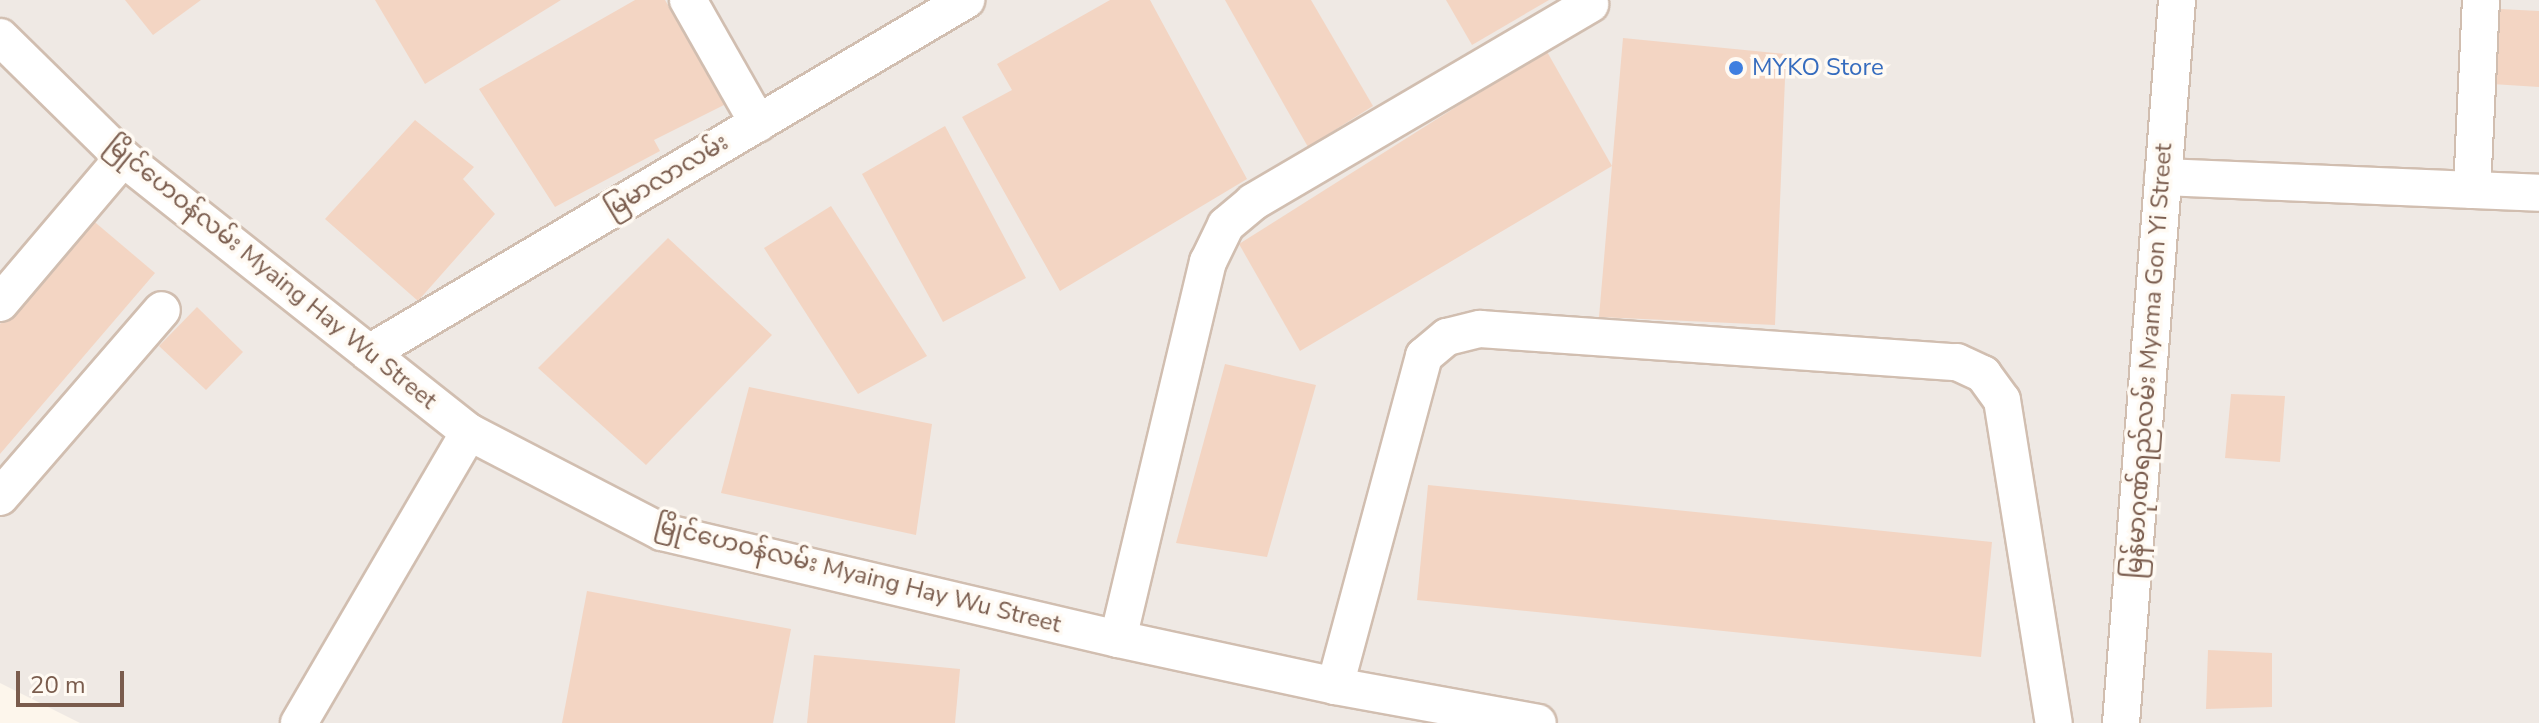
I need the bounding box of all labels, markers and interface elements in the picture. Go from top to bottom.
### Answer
place label: MYKO Store [1752,54,1884,82]
marker: MYKO Store [1727,59,1745,77]
street label: မြမာလာလမ်း [600,128,734,224]
street label: မြိုင်ဟေဝန်လမ်း Myaing Hay Wu Street [100,130,442,416]
street label: မြန်မာဂုဏ်ရည်လမ်း Myama Gon Yi Street [2119,142,2179,580]
street label: မြိုင်ဟေဝန်လမ်း Myaing Hay Wu Street [652,511,1064,639]
scale bar [20,655,128,705]
text: 20 m [30,669,86,701]

